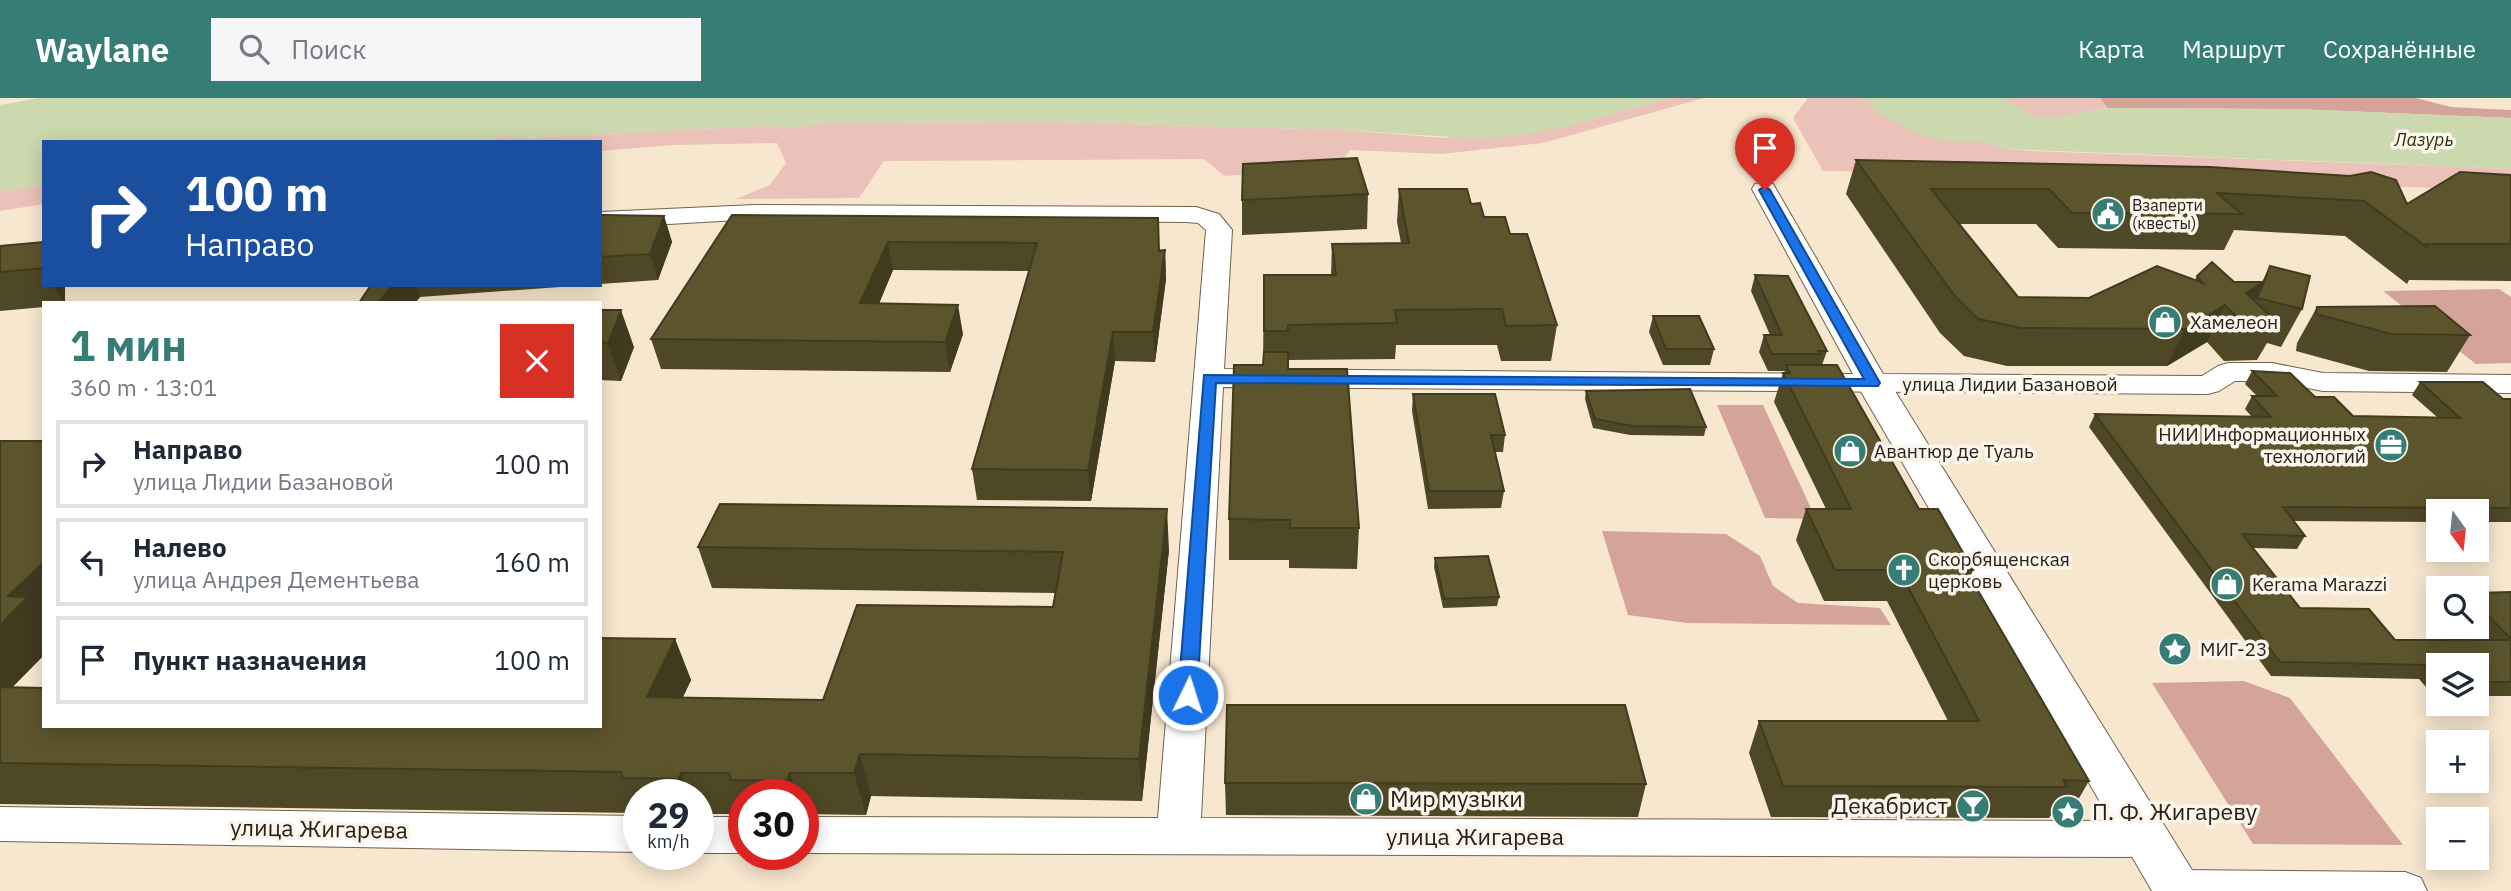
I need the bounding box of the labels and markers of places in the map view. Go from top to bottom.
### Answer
pin [1735,118,1795,190]
public building icon: Взаперти (квесты) [2089,195,2127,233]
place label: Взаперти (квесты) [2132,195,2203,233]
shop icon: Хамелеон [2146,303,2184,341]
place label: Хамелеон [2190,310,2278,334]
place label: НИИ Информационных технологий [2158,422,2366,468]
office icon: НИИ Информационных технологий [2372,426,2410,464]
shop icon: Авантюр де Туаль [1831,432,1869,470]
place label: Авантюр де Туаль [1874,439,2034,463]
place label: Скорбященская церковь [1928,547,2070,593]
church icon: Скорбященская церковь [1885,551,1923,589]
shop icon: Kerama Marazzi [2208,565,2246,603]
place label: Kerama Marazzi [2252,572,2387,596]
place icon: МИГ-23 [2156,630,2194,668]
place label: МИГ-23 [2200,637,2267,661]
shop icon: Мир музыки [1347,780,1385,818]
place label: Мир музыки [1390,783,1523,813]
bar icon: Декабрист [1954,787,1992,825]
place label: Декабрист [1832,790,1948,820]
place icon: П. Ф. Жигареву [2049,793,2087,831]
place label: П. Ф. Жигареву [2092,796,2258,826]

